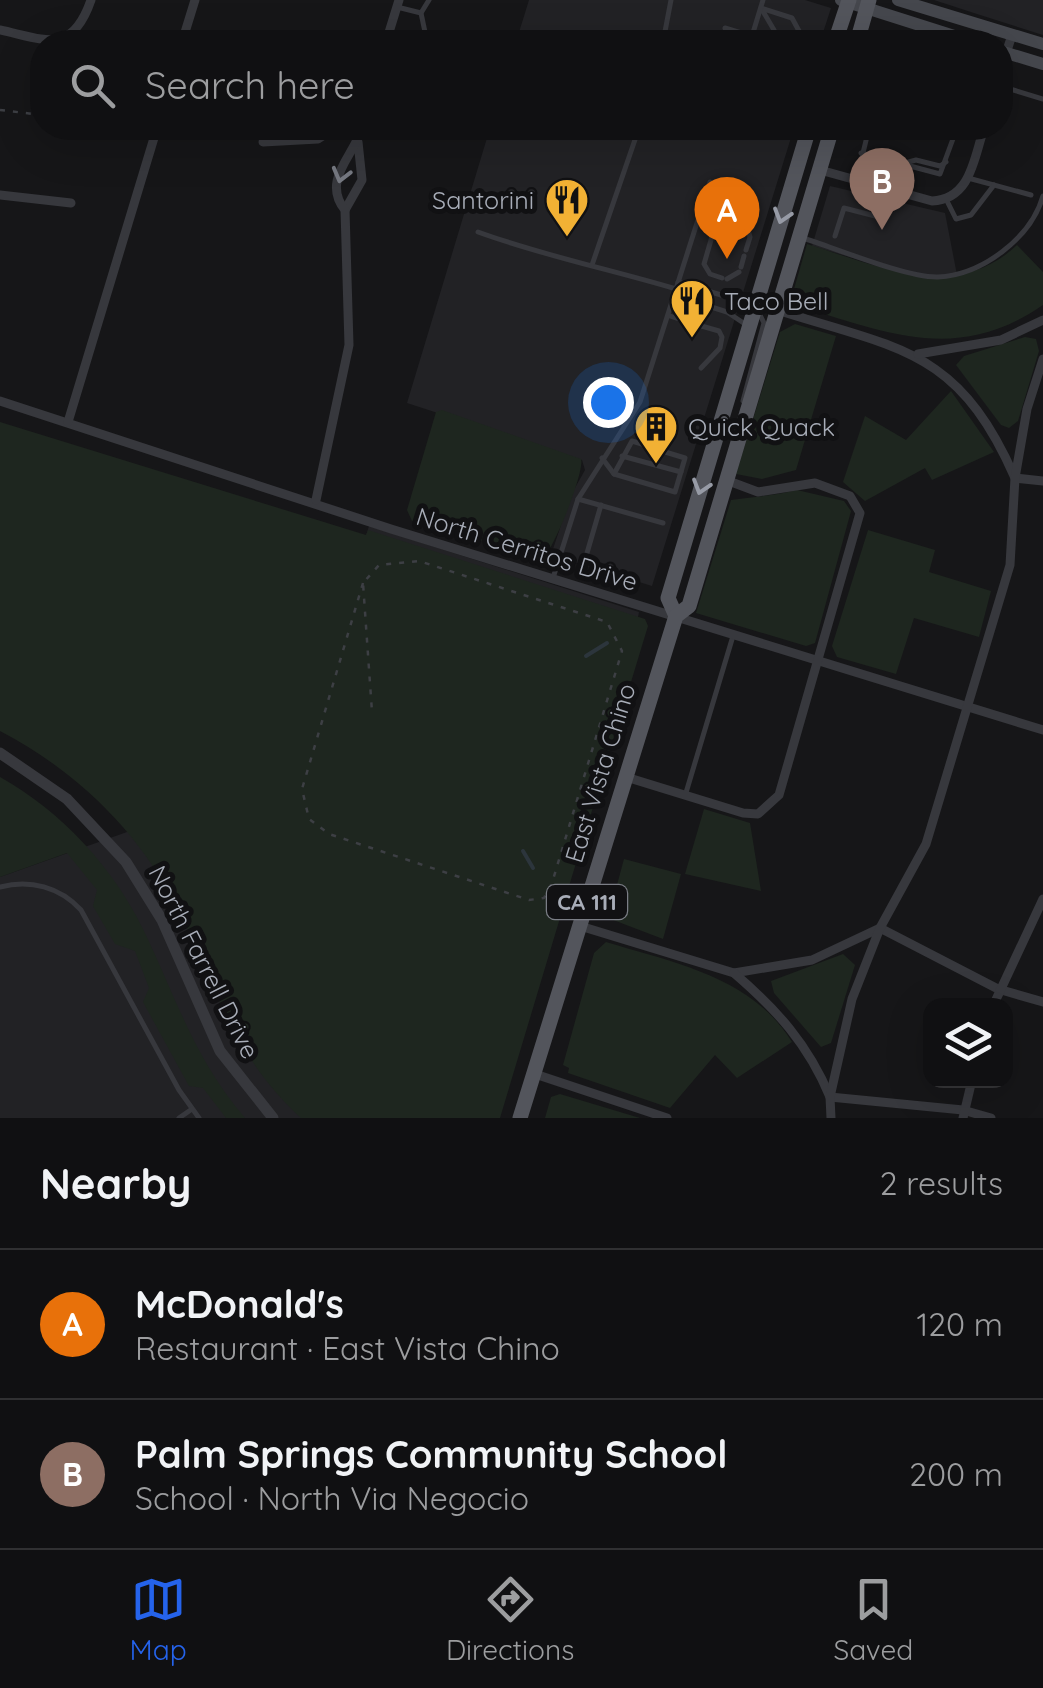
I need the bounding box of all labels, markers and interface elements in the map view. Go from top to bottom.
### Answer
search box [30,30,1013,140]
icon: search [65,58,120,113]
text: Search here [145,61,355,109]
pin: B [850,148,914,230]
one-way arrow [332,166,353,184]
pin: A [694,176,760,259]
restaurant icon: Santorini [544,177,590,238]
place label: Santorini [432,184,534,215]
one-way arrow [773,207,794,224]
restaurant icon: Taco Bell [669,278,715,339]
place label: Taco Bell [724,285,829,316]
your location [583,377,634,428]
building icon: Quick Quack [633,404,679,465]
place label: Quick Quack [688,411,835,442]
one-way arrow [692,478,713,495]
street label: North Cerritos Drive [413,500,641,597]
street label: East Vista Chino [558,679,642,866]
street label: North Farrell Drive [142,860,267,1064]
road number: CA 111 [547,885,627,919]
map controls [923,998,1013,1088]
button: layers [923,998,1013,1088]
text: Nearby [40,1157,191,1210]
text: 2 results [880,1163,1003,1203]
text: McDonald's [135,1280,344,1328]
text: A [62,1304,83,1344]
text: 120 m [916,1304,1003,1344]
text: Restaurant · East Vista Chino [135,1328,560,1368]
text: Palm Springs Community School [135,1430,727,1478]
text: B [62,1454,83,1494]
text: 200 m [909,1454,1003,1494]
text: School · North Via Negocio [135,1478,529,1518]
tab: Map [130,1572,187,1667]
tab: Directions [446,1572,574,1667]
tab: Saved [834,1572,913,1667]

